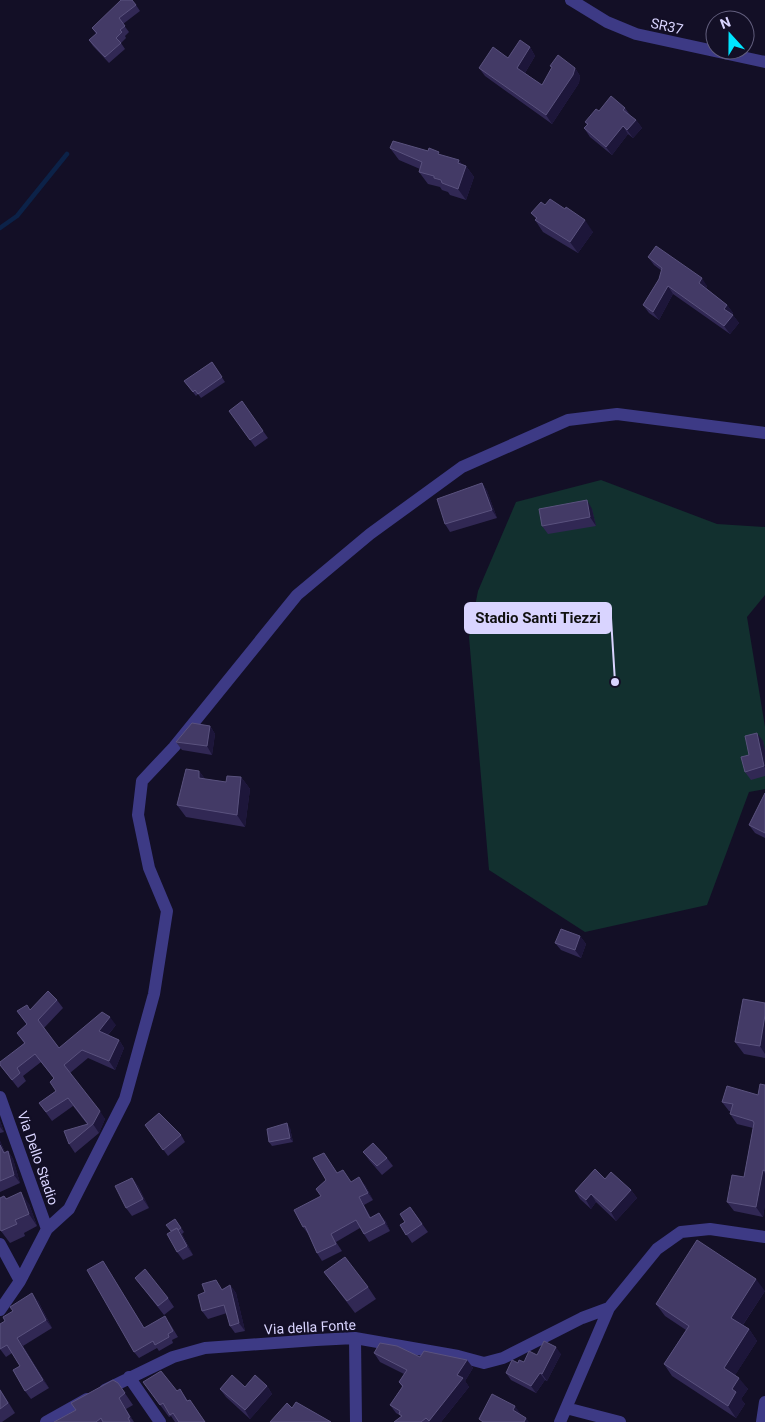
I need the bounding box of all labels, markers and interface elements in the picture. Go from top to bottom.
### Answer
north arrow [705,10,755,60]
text: N [718,14,733,32]
street label: SR37 [649,15,685,37]
callout: Stadio Santi Tiezzi [465,603,611,633]
text: Stadio Santi Tiezzi [475,609,601,627]
street label: Via Dello Stadio [14,1109,62,1207]
street label: Via della Fonte [264,1317,356,1337]

